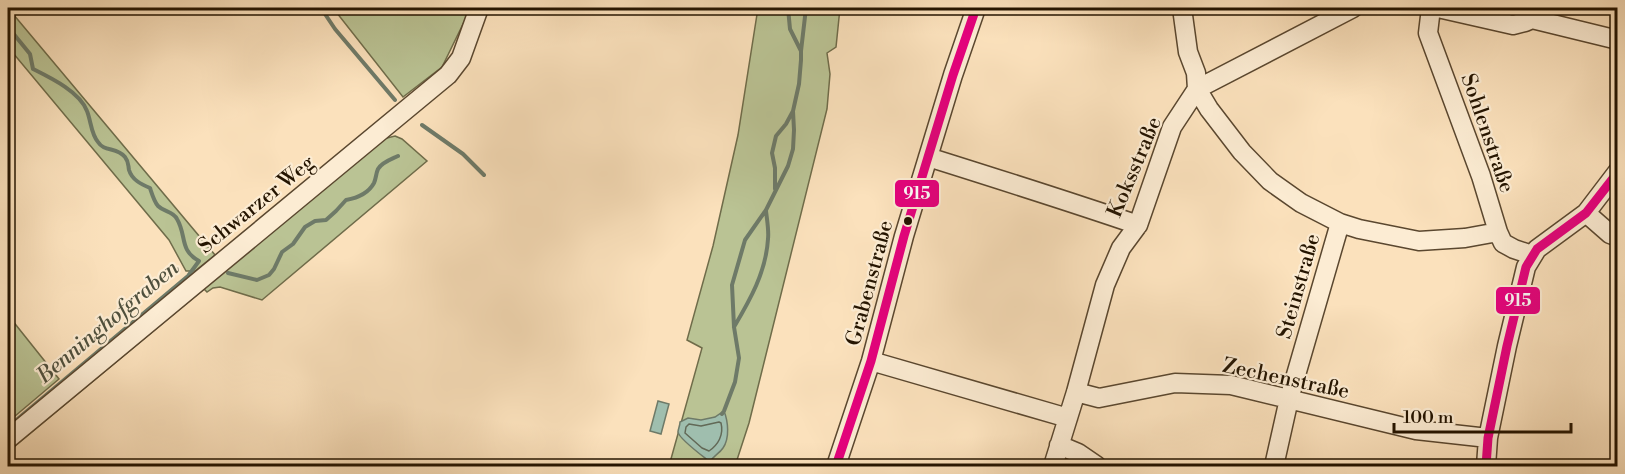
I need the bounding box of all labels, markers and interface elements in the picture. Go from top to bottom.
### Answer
street label: Sohlenstraße [1454,70,1520,196]
street label: Koksstraße [1102,113,1168,222]
street label: Schwarzer Weg [193,150,320,260]
line badge: 915 [894,179,940,208]
text: 915 [903,184,931,204]
unlabelled marker [902,215,914,227]
street label: Grabenstraße [841,218,899,349]
street label: Steinstraße [1272,231,1326,342]
water label: Benninghofgraben [31,254,185,390]
line badge: 915 [1495,286,1541,315]
text: 915 [1504,291,1532,311]
street label: Zechenstraße [1220,353,1352,405]
scale bar [1394,396,1571,434]
text: 100 m [1403,406,1454,429]

